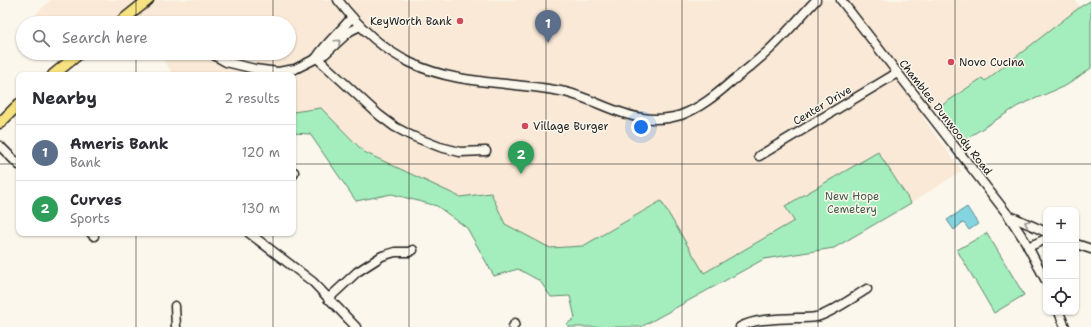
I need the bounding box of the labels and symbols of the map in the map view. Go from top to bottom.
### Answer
pin: 1 [535,10,561,43]
place label: KeyWorth Bank [370,14,452,29]
marker: KeyWorth Bank [455,16,465,26]
one-way arrow [334,40,341,47]
place label: Novo Cucina [959,55,1025,70]
street label: Chamblee Dunwoody Road [896,56,996,178]
marker: Novo Cucina [946,57,956,67]
street label: Center Drive [790,82,854,129]
your location [631,117,651,137]
place label: Village Burger [533,119,609,134]
marker: Village Burger [520,121,530,131]
pin: 2 [508,141,534,174]
park label: New Hope Cemetery [825,189,879,217]
one-way arrow [1024,220,1031,228]

